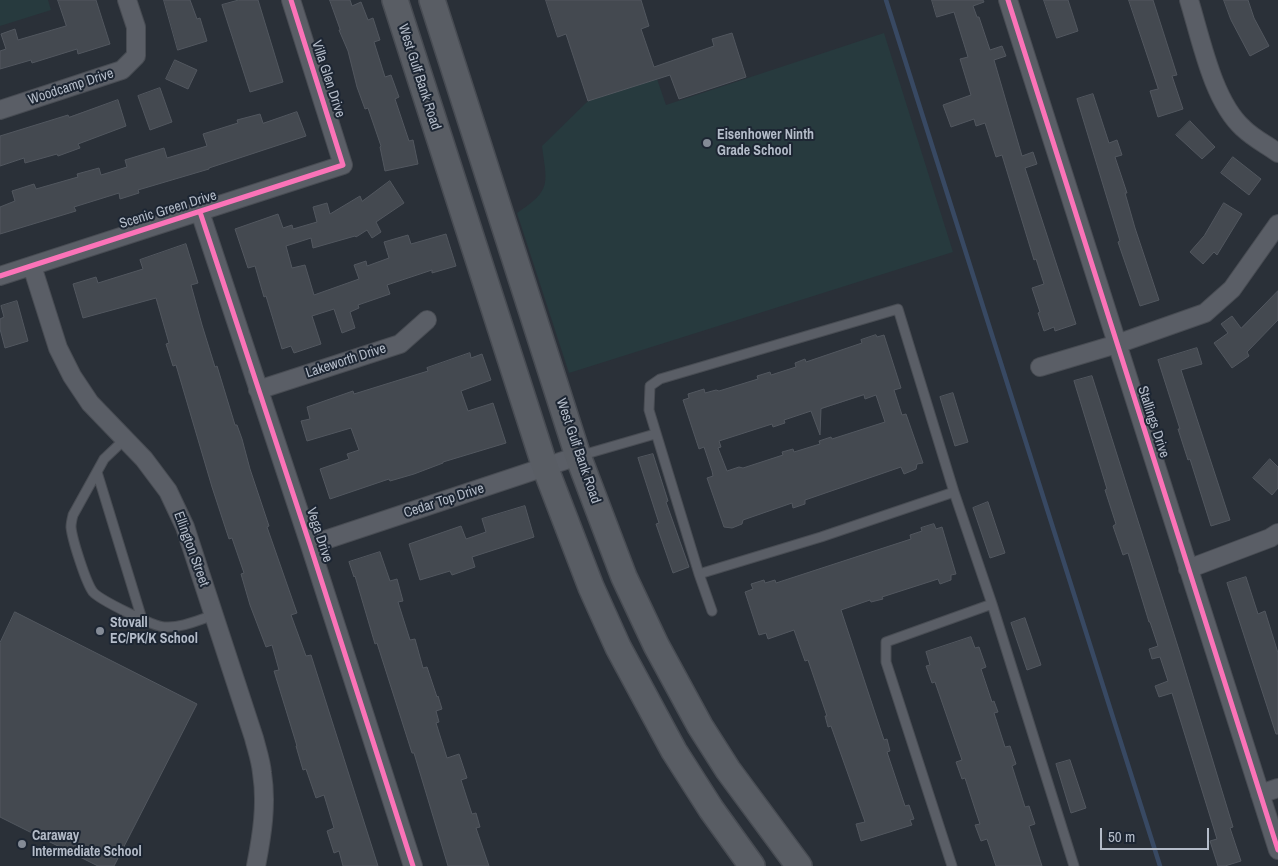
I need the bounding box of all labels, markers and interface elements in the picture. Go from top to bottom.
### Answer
street label: West Gulf Bank Road [394,22,444,132]
street label: Villa Glen Drive [308,38,348,120]
street label: Woodcamp Drive [26,65,116,109]
place label: Eisenhower Ninth Grade School [717,127,814,160]
marker: Eisenhower Ninth Grade School [701,137,713,149]
street label: Scenic Green Drive [117,187,219,233]
street label: Lakeworth Drive [304,340,388,382]
street label: Stallings Drive [1133,384,1173,460]
street label: West Gulf Bank Road [552,396,604,506]
street label: Cedar Top Drive [402,480,486,522]
street label: Vega Drive [302,505,336,565]
street label: Ellington Street [170,509,212,589]
place label: Stovall EC/PK/K School [110,615,198,648]
marker: Stovall EC/PK/K School [94,625,106,637]
scale bar [1103,818,1212,850]
text: 50 m [1108,826,1135,847]
place label: Caraway Intermediate School [32,828,142,860]
marker: Caraway Intermediate School [16,838,28,850]

